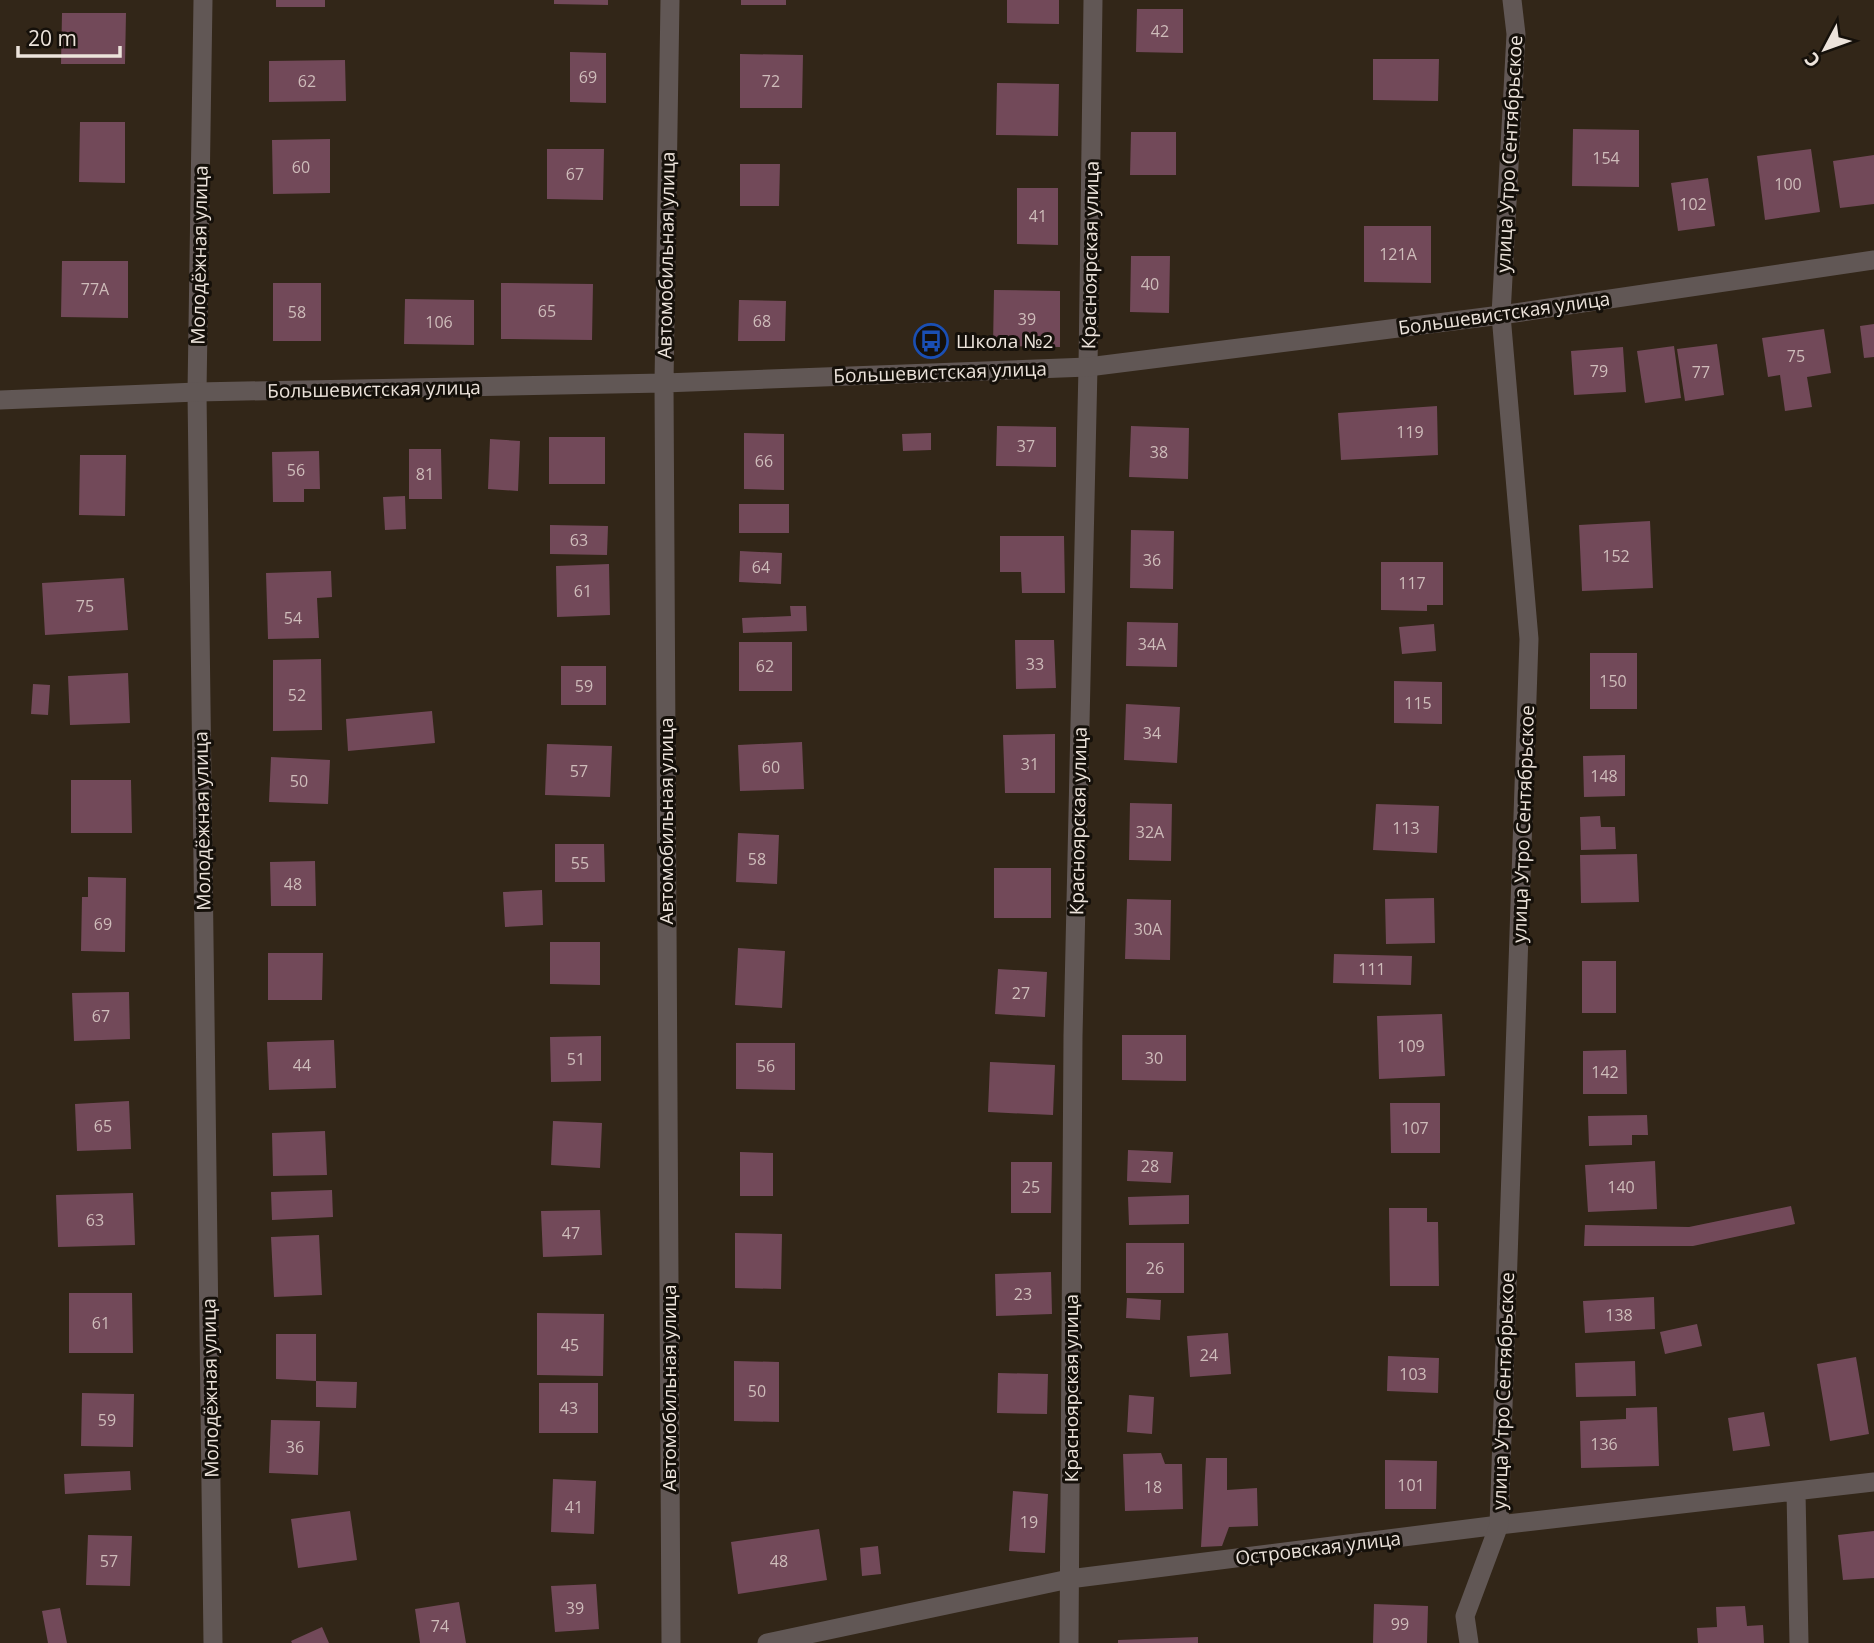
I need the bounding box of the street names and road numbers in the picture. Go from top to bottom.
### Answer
street label: улица Утро Сентябрьское [1490,35,1528,273]
street label: Автомобильная улица [651,151,681,359]
street label: Красноярская улица [1075,161,1105,349]
street label: Молодёжная улица [184,165,214,345]
street label: Большевистская улица [1396,285,1612,341]
street label: Большевистская улица [833,355,1047,389]
street label: Большевистская улица [267,374,481,404]
street label: улица Утро Сентябрьское [1506,705,1540,943]
street label: Автомобильная улица [653,717,679,925]
street label: Красноярская улица [1063,727,1093,915]
street label: Молодёжная улица [187,731,217,911]
street label: улица Утро Сентябрьское [1486,1272,1520,1510]
street label: Автомобильная улица [656,1284,682,1492]
street label: Красноярская улица [1058,1294,1084,1482]
street label: Молодёжная улица [195,1298,225,1478]
street label: Островская улица [1234,1525,1402,1571]

